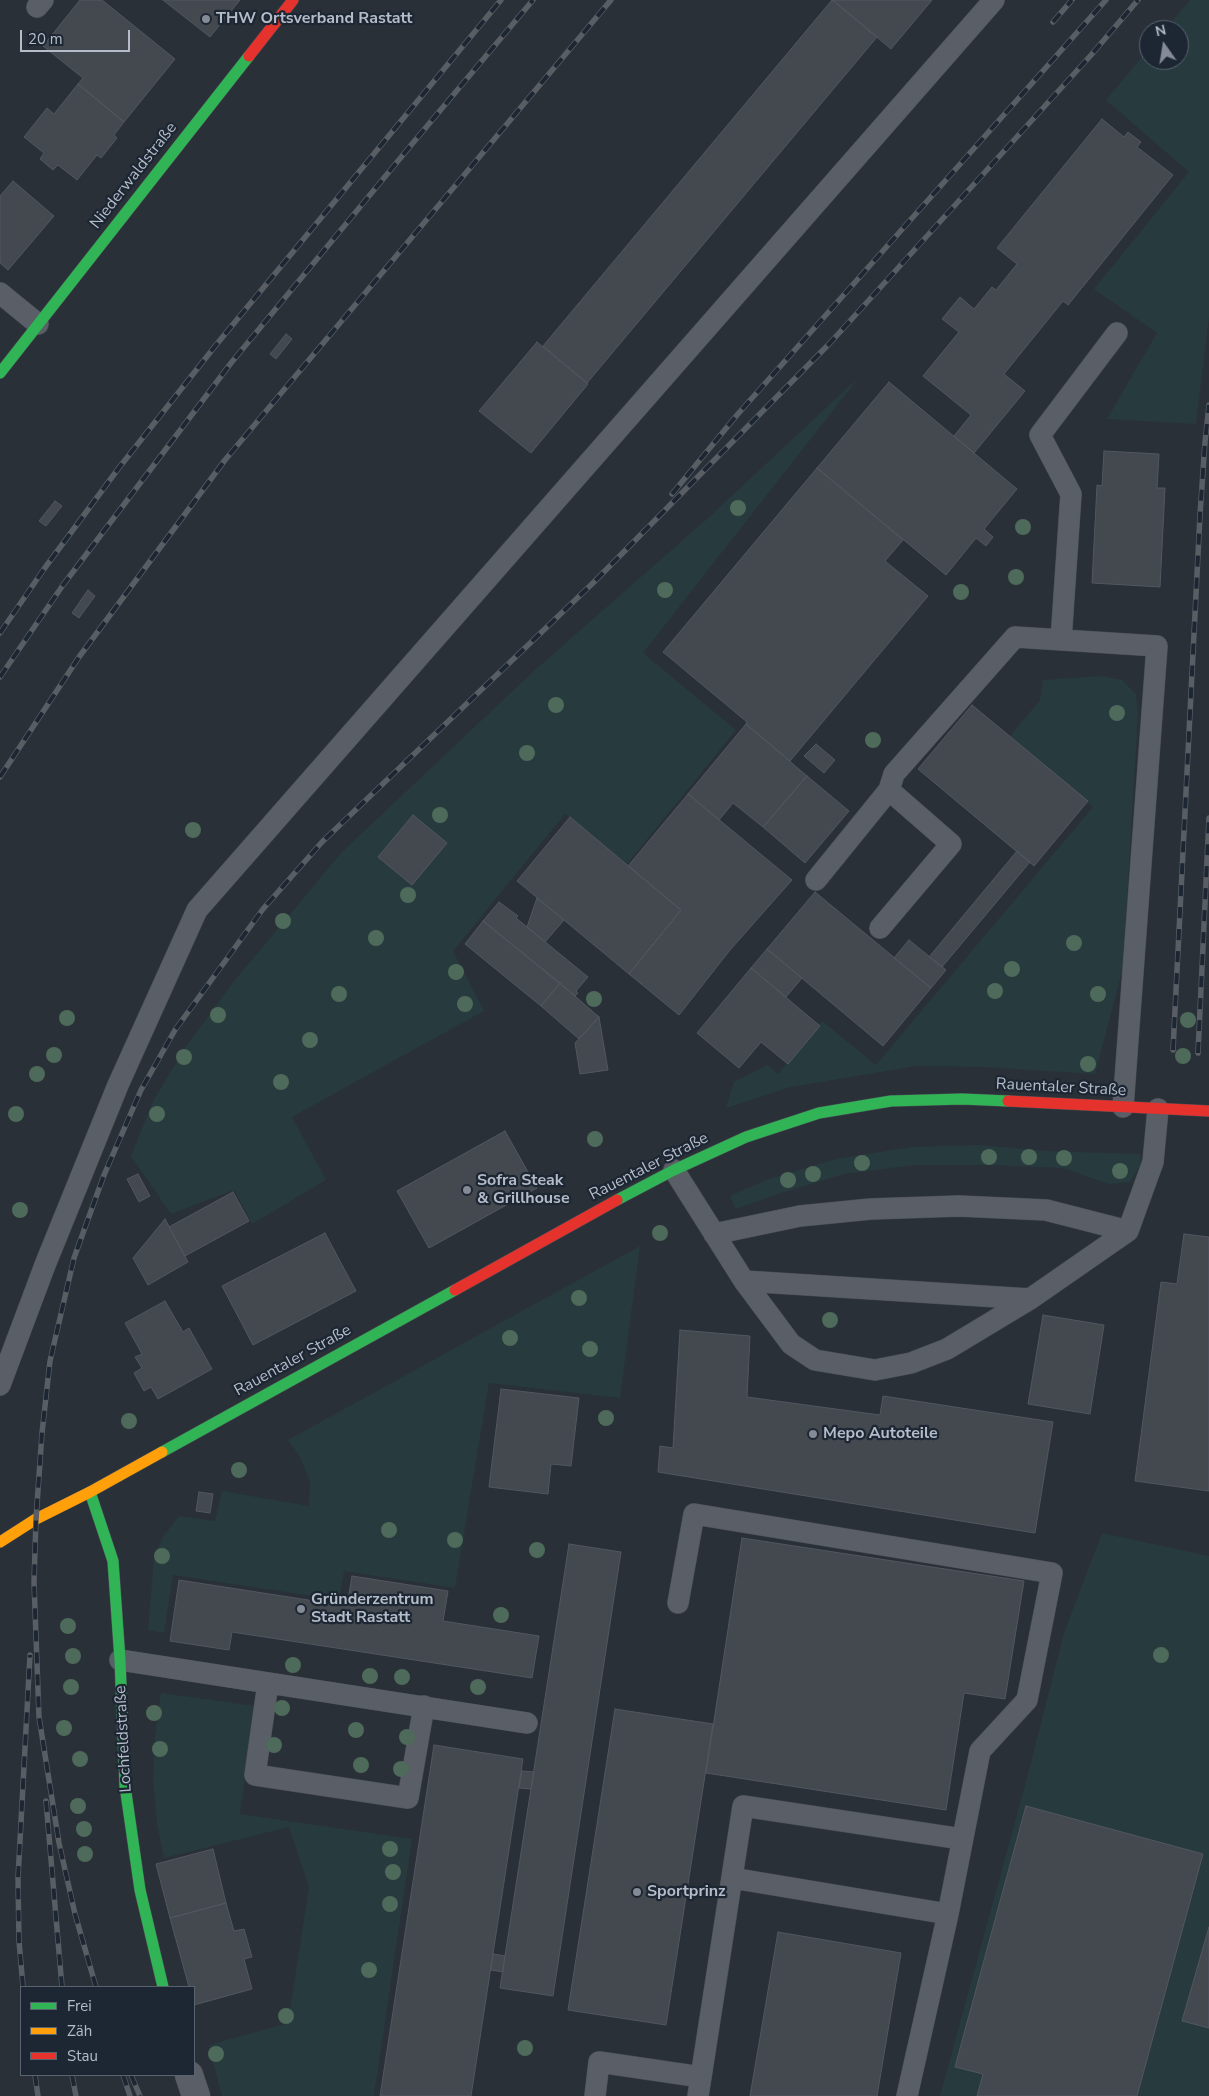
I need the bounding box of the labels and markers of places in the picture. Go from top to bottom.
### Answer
place label: THW Ortsverband Rastatt [216,9,412,29]
marker: THW Ortsverband Rastatt [200,13,212,25]
place label: Sofra Steak & Grillhouse [477,1171,570,1209]
marker: Sofra Steak & Grillhouse [461,1184,473,1196]
place label: Mepo Autoteile [823,1424,938,1444]
marker: Mepo Autoteile [807,1428,819,1440]
place label: Gründerzentrum Stadt Rastatt [311,1590,433,1628]
marker: Gründerzentrum Stadt Rastatt [295,1603,307,1615]
place label: Sportprinz [647,1882,726,1902]
marker: Sportprinz [631,1886,643,1898]

